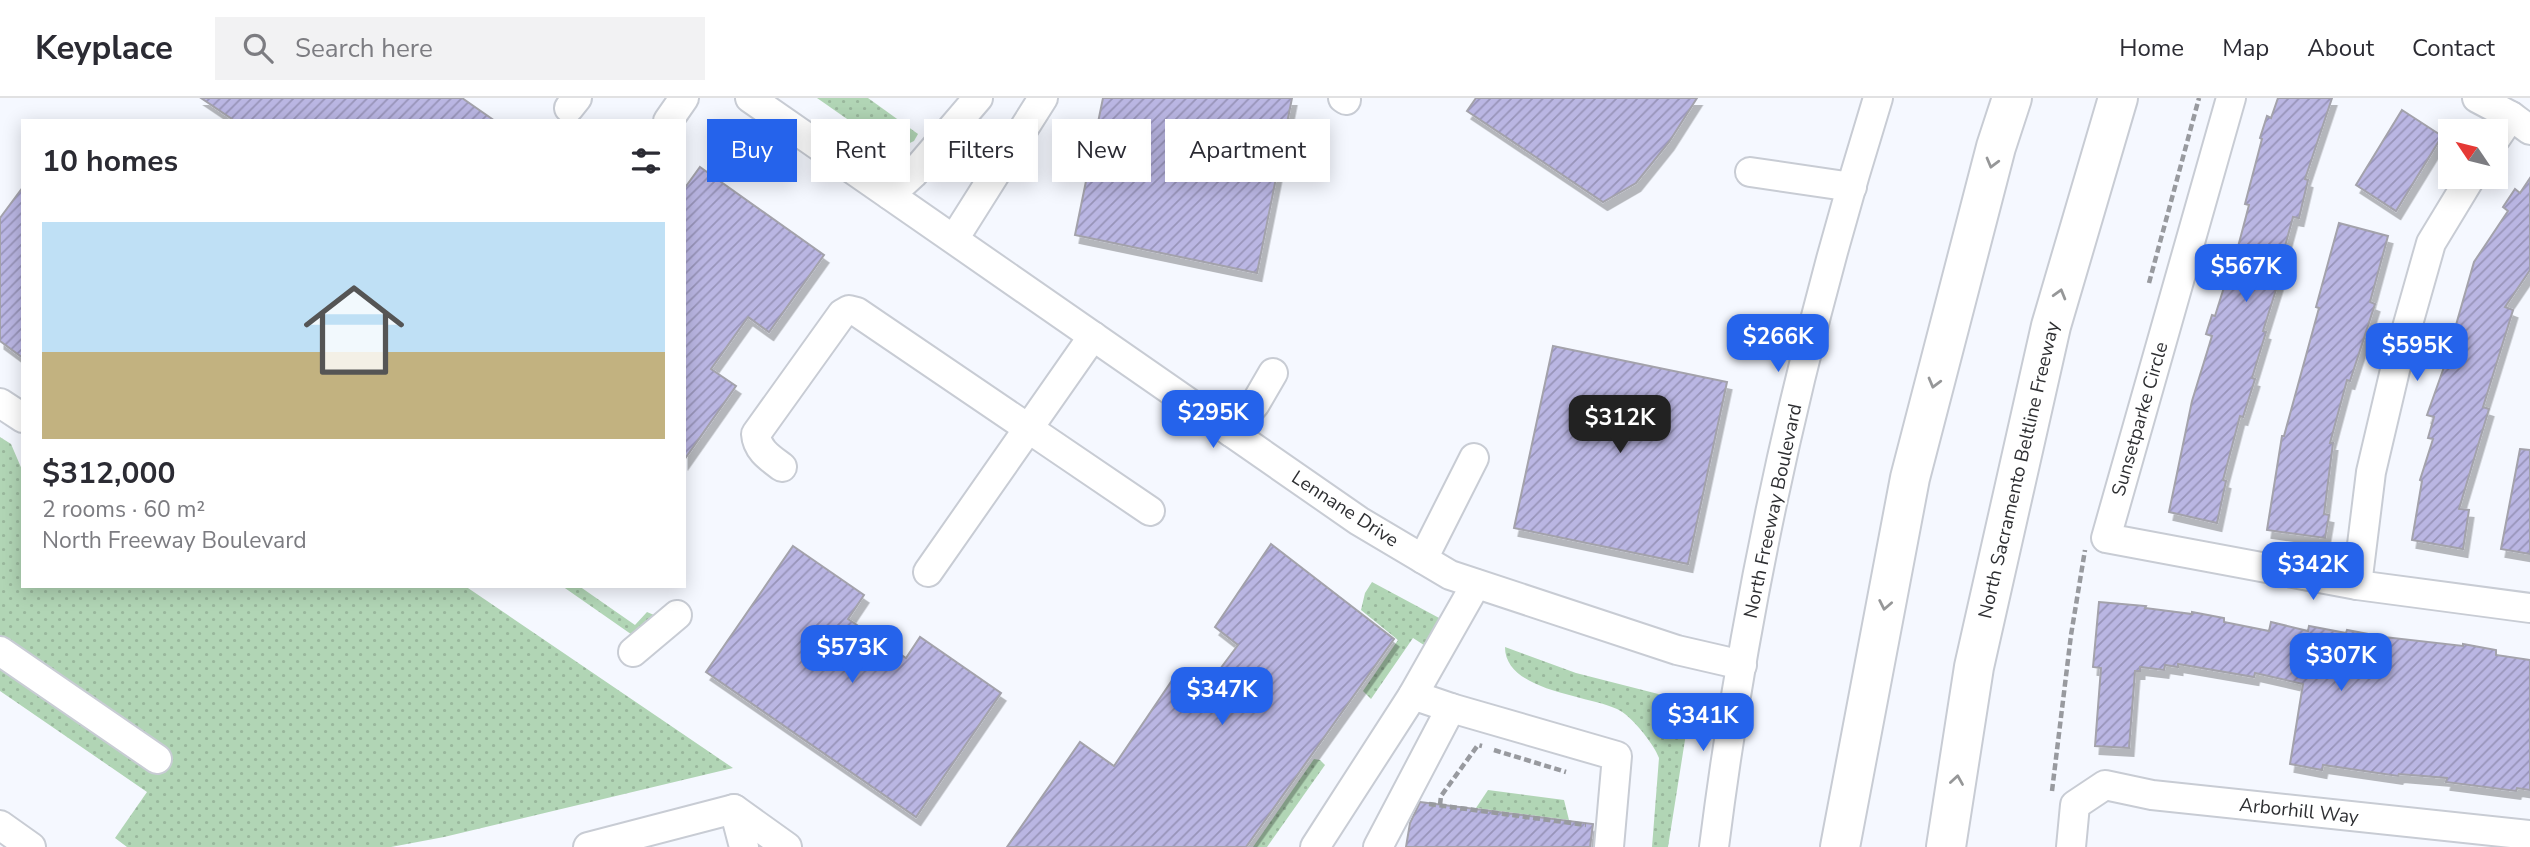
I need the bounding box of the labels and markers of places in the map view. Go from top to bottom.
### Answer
pin: $567K [2197,244,2295,304]
pin: $266K [1729,314,1827,374]
pin: $595K [2368,324,2466,383]
pin: $295K [1164,390,1262,450]
pin: $312K [1571,396,1669,455]
pin: $342K [2264,542,2362,602]
pin: $573K [803,626,901,685]
pin: $307K [2292,634,2390,693]
pin: $347K [1173,668,1271,727]
pin: $341K [1654,694,1752,753]

